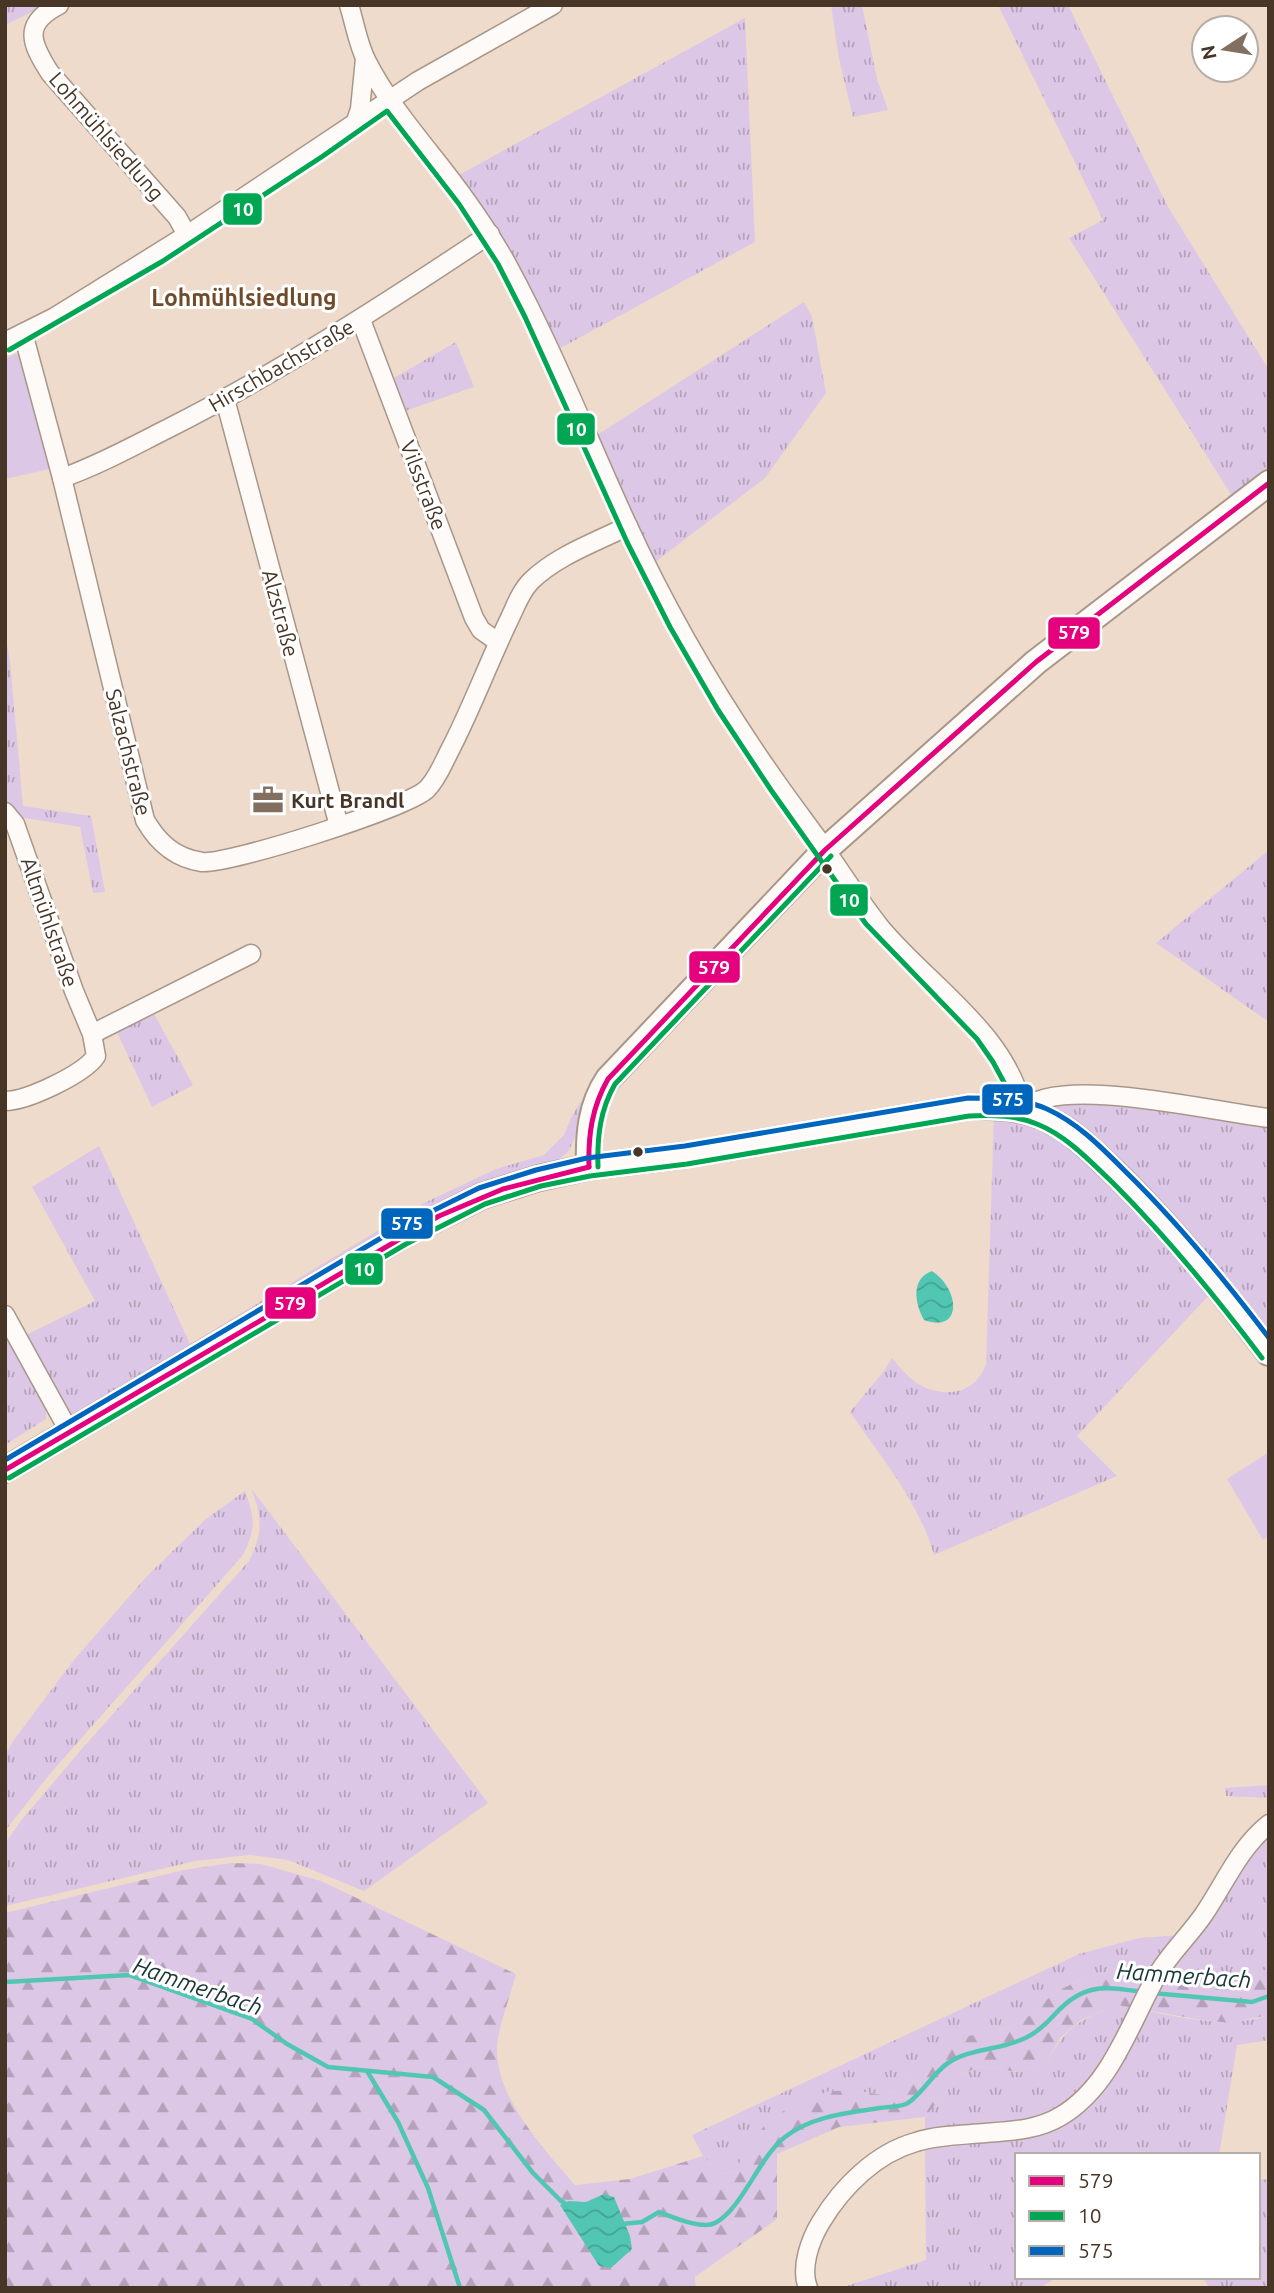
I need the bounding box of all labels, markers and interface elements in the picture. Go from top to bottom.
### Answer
north arrow [1190,14,1260,84]
text: N [1196,43,1221,62]
street label: Lohmühlsiedlung [45,67,169,205]
line badge: 10 [222,192,263,226]
text: 10 [232,198,254,220]
district label: Lohmühlsiedlung [151,285,337,310]
street label: Hirschbachstraße [204,314,358,416]
line badge: 10 [556,412,596,446]
text: 10 [565,418,587,440]
street label: Vilsstraße [396,437,452,533]
street label: Alzstraße [258,567,304,659]
line badge: 579 [1047,616,1101,650]
text: 579 [1058,621,1090,643]
street label: Salzachstraße [102,686,156,818]
office icon: Kurt Brandl [251,783,285,817]
place label: Kurt Brandl [291,788,404,812]
street label: Altmühlstraße [17,854,83,990]
unlabelled marker [820,862,834,876]
line badge: 10 [829,883,869,917]
text: 10 [838,889,860,911]
line badge: 579 [688,950,741,984]
text: 579 [698,956,730,978]
line badge: 575 [981,1083,1034,1116]
text: 575 [992,1088,1024,1110]
unlabelled marker [631,1145,645,1159]
line badge: 575 [380,1207,434,1240]
text: 575 [391,1212,423,1234]
line badge: 10 [344,1252,384,1286]
text: 10 [353,1258,375,1280]
line badge: 579 [264,1286,317,1320]
text: 579 [274,1292,306,1314]
water label: Hammerbach [130,1952,266,2020]
water label: Hammerbach [1116,1958,1252,1992]
legend [1015,2153,1260,2279]
text: 579 [1078,2168,1114,2192]
text: 10 [1078,2203,1102,2227]
text: 575 [1078,2238,1114,2262]

